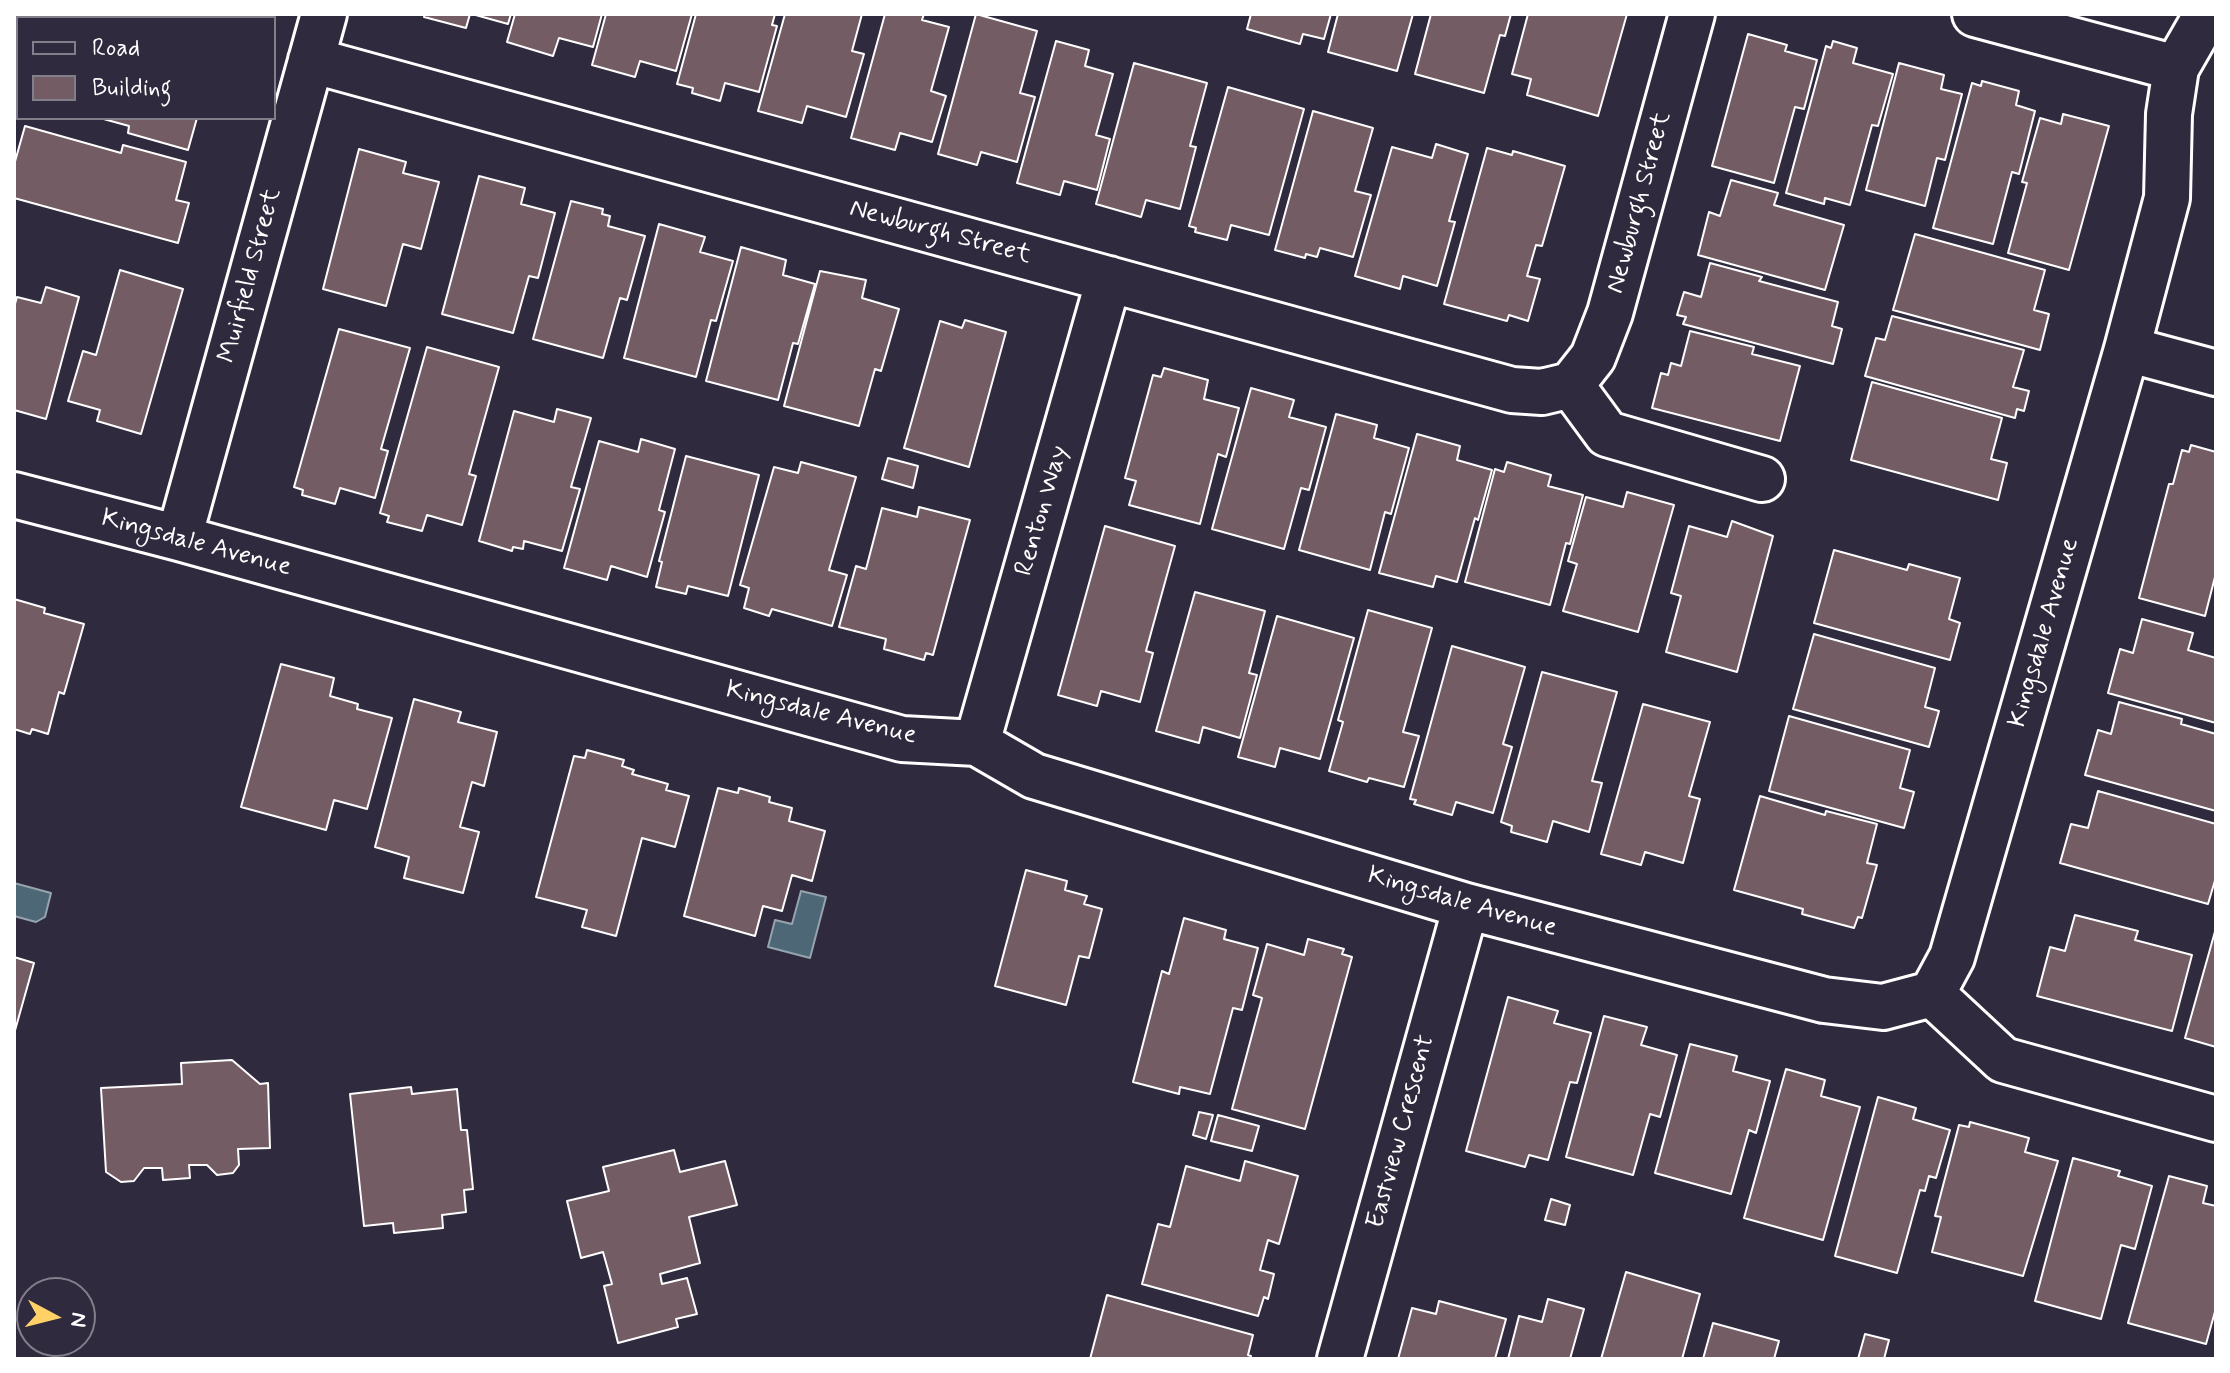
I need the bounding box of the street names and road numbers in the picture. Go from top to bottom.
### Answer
street label: Newburgh Street [1601,109,1679,297]
street label: Muirfield Street [213,185,289,367]
street label: Newburgh Street [846,194,1034,272]
street label: Renton Way [1010,442,1076,580]
street label: Kingsdale Avenue [98,504,294,584]
street label: Kingsdale Avenue [2003,535,2087,731]
street label: Kingsdale Avenue [722,675,920,753]
street label: Kingsdale Avenue [1364,861,1560,945]
street label: Eastview Crescent [1361,1032,1443,1232]

